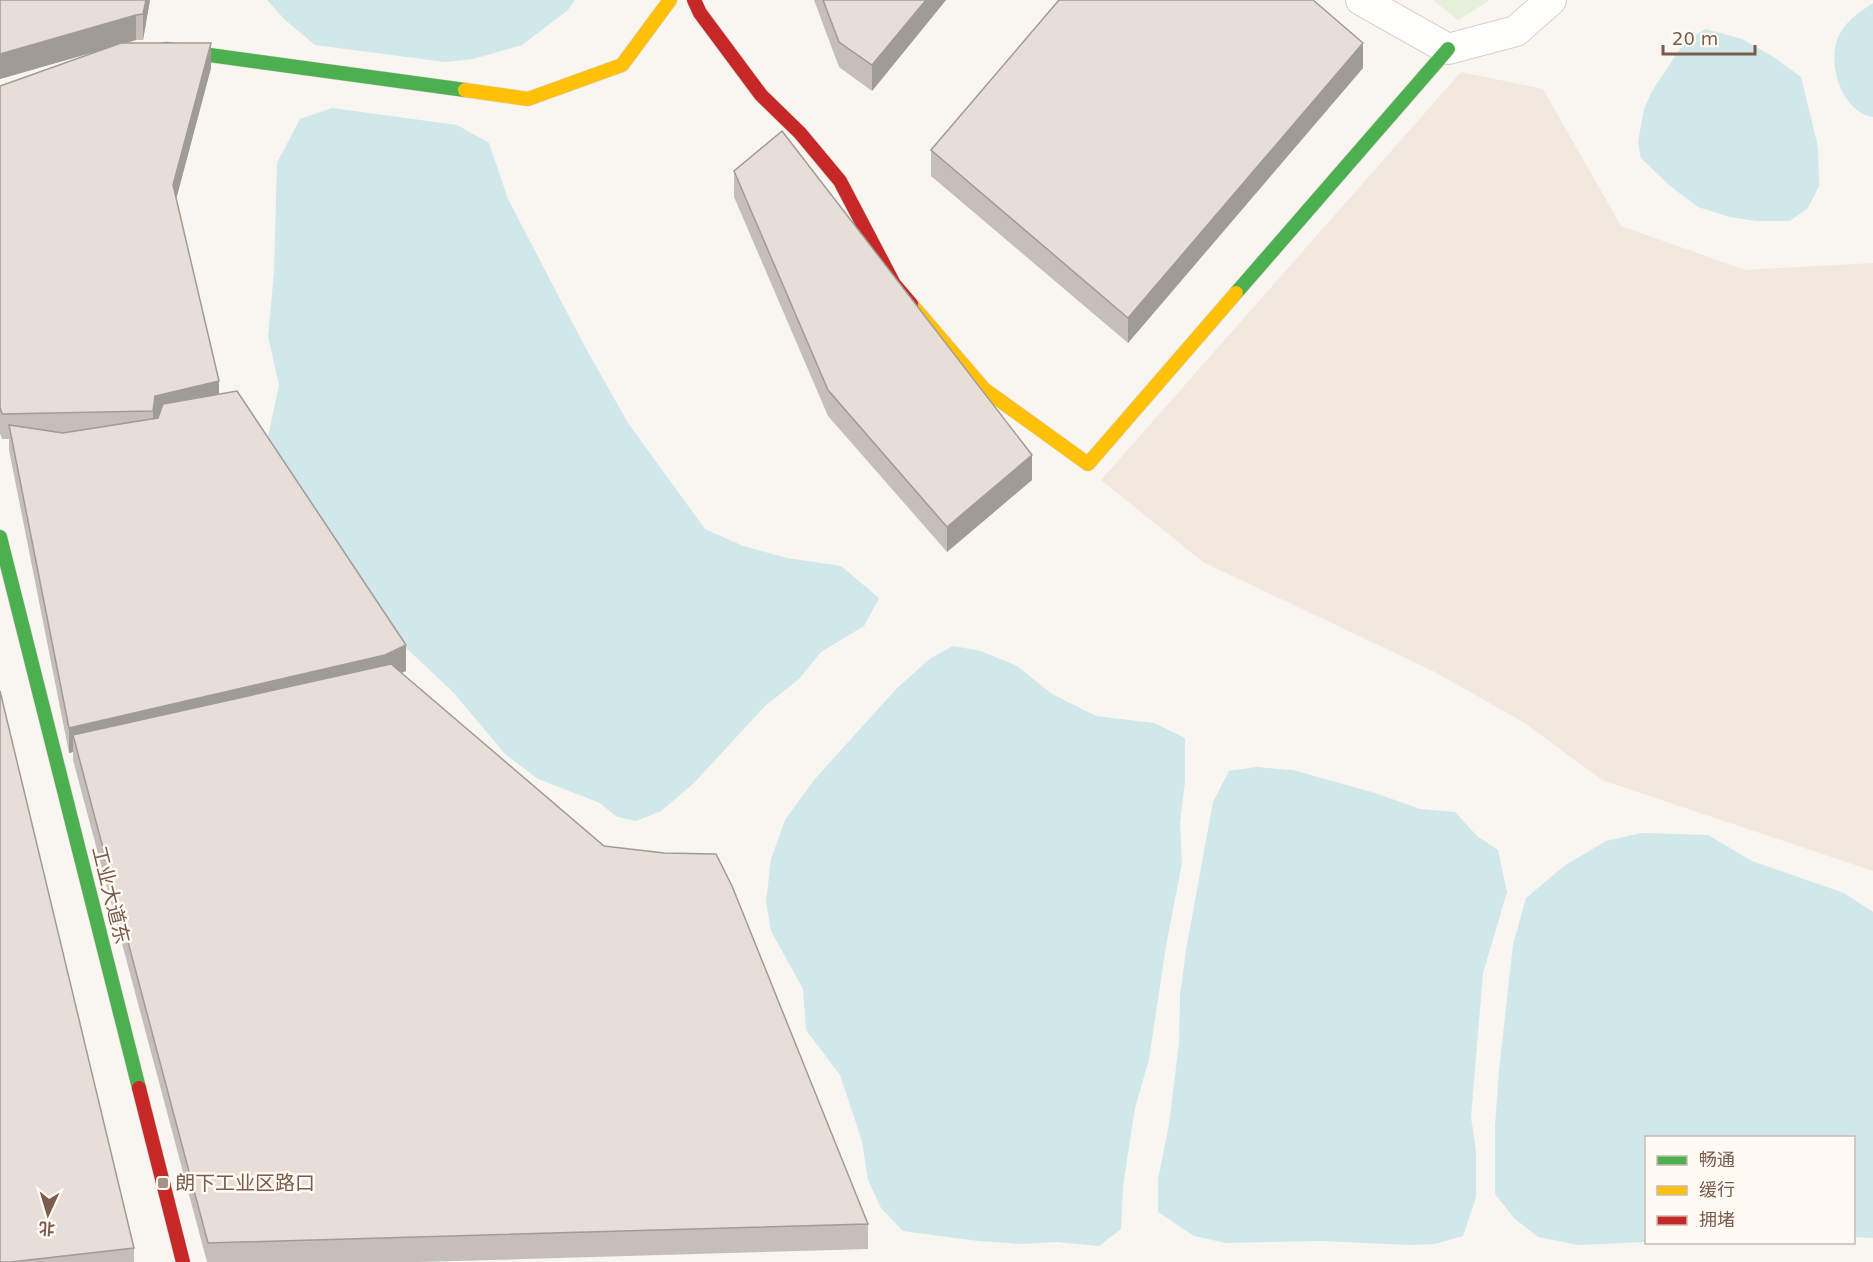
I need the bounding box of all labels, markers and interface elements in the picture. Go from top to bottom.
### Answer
scale bar [1663,18,1754,56]
text: 20 m [1672,28,1718,49]
street label: 工业大道东 [87,844,135,946]
legend [1645,1136,1855,1244]
text: 畅通 [1699,1149,1735,1170]
place label: 朗下工业区路口 [175,1171,315,1195]
marker: 朗下工业区路口 [156,1176,170,1190]
text: 缓行 [1699,1179,1735,1200]
north arrow [18,1184,78,1244]
text: 拥堵 [1699,1209,1735,1230]
text: 北 [38,1218,56,1239]

